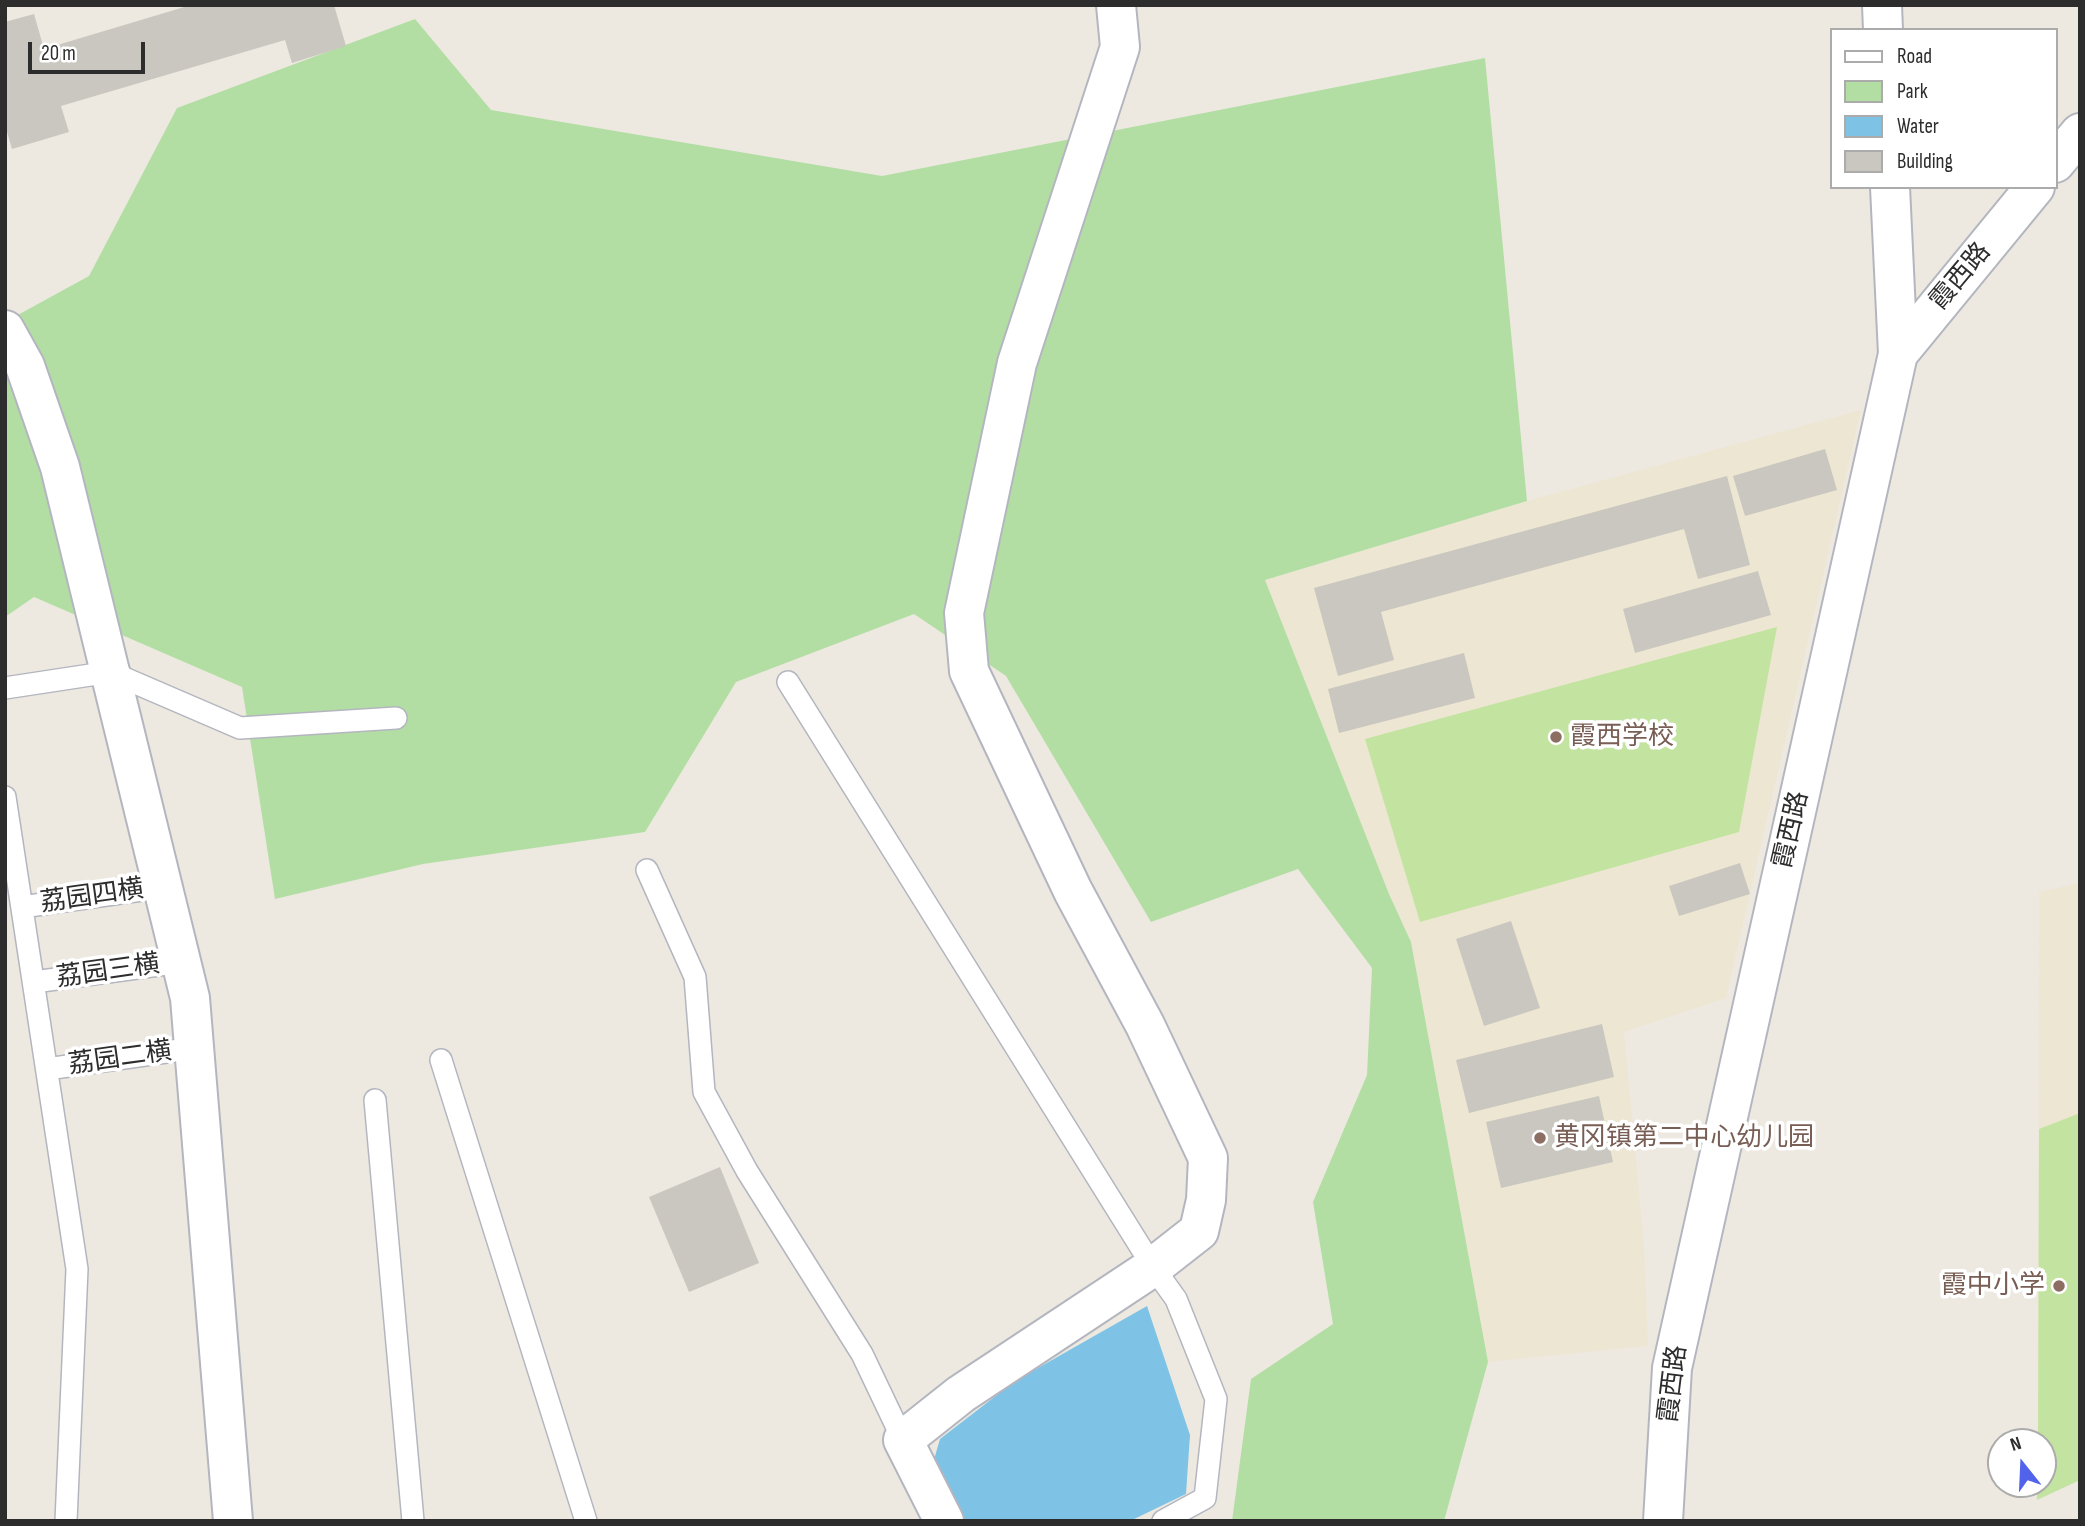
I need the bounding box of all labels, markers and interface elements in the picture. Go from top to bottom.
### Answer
scale bar [32,28,149,72]
legend [1829,28,2057,189]
text: 20 m [41,41,76,66]
text: Road [1897,44,1932,69]
text: Park [1897,79,1928,104]
text: Water [1897,114,1939,139]
text: Building [1897,149,1953,174]
street label: 霞西路 [1924,237,1998,317]
place label: 霞西学校 [1570,721,1674,753]
marker: 霞西学校 [1548,729,1564,745]
street label: 霞西路 [1768,788,1816,872]
street label: 荔园四横 [38,874,146,920]
street label: 荔园三横 [54,949,162,995]
street label: 荔园二横 [66,1036,174,1082]
place label: 黄冈镇第二中心幼儿园 [1554,1122,1814,1154]
marker: 黄冈镇第二中心幼儿园 [1532,1130,1548,1146]
place label: 霞中小学 [1941,1270,2045,1302]
marker: 霞中小学 [2051,1278,2067,1294]
street label: 霞西路 [1654,1343,1694,1425]
north arrow [1987,1428,2057,1498]
text: N [2008,1432,2024,1457]

